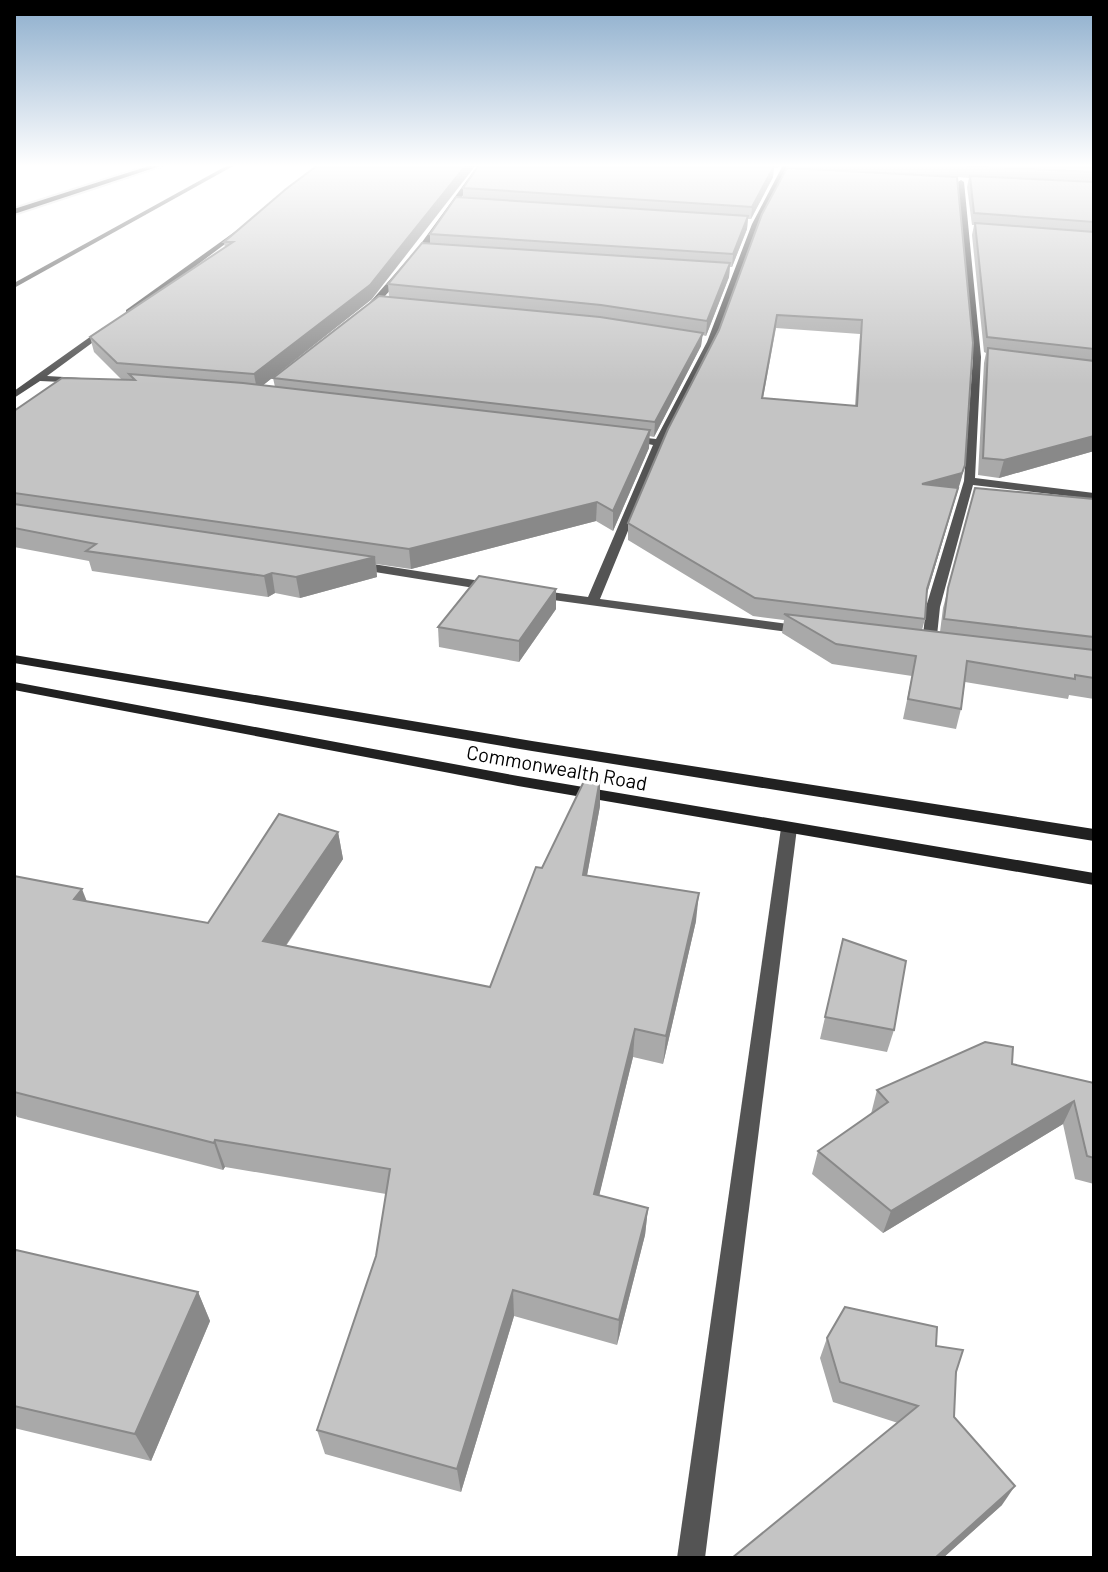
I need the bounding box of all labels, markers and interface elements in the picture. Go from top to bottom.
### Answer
street label: Commonwealth Road [465,739,649,795]

